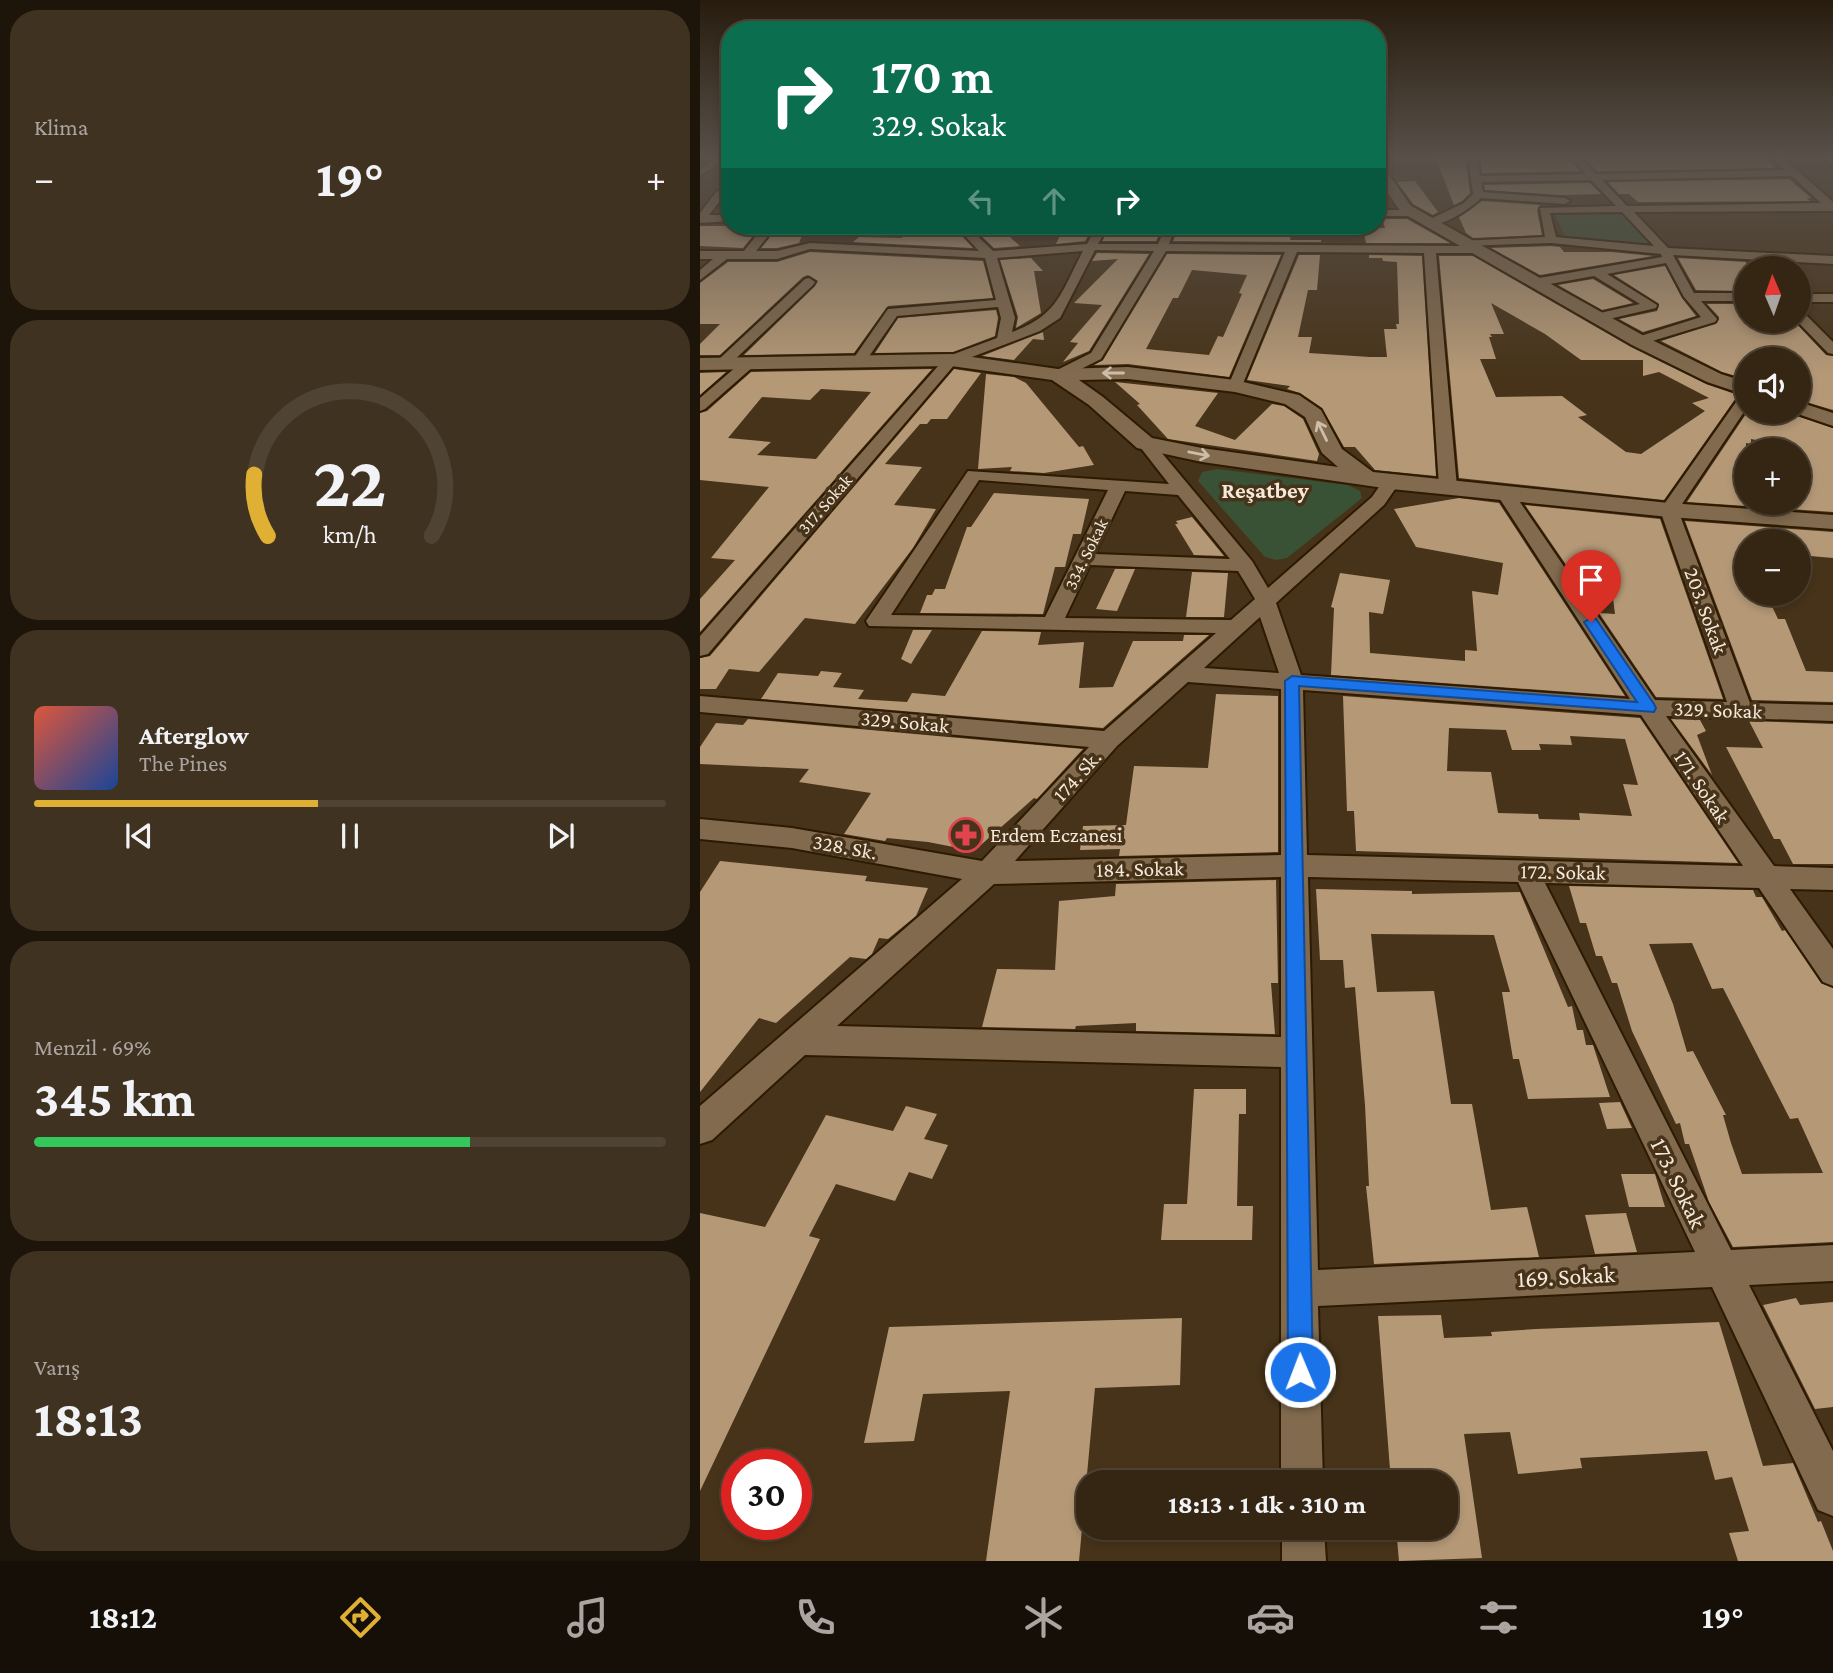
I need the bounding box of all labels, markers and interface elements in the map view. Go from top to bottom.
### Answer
icon: right [756,49,847,140]
text: 170 m [871,49,993,104]
text: 329. Sokak [871,107,1006,143]
text: Klima [34,114,88,140]
text: 19° [316,149,384,207]
text: − [34,157,54,199]
text: + [646,157,666,199]
icon: left [962,182,1000,220]
icon: ahead [1035,182,1073,220]
icon: right [1108,182,1146,220]
north arrow [1734,256,1811,332]
map controls [1734,256,1811,606]
button: sound [1734,347,1811,424]
one-way arrow [1102,366,1125,380]
one-way arrow [1315,421,1329,442]
button: + [1734,438,1811,515]
text: 22 [313,442,387,523]
one-way arrow [1187,448,1210,462]
street label: 317. Sokak [794,470,857,538]
district label: Reşatbey [1221,477,1310,503]
street label: 334. Sokak [1060,515,1112,593]
text: km/h [323,521,377,548]
button: − [1734,529,1811,606]
pin [1561,550,1621,622]
icon: arrive [1572,561,1610,599]
street label: 203. Sokak [1679,565,1733,657]
street label: 329. Sokak [1673,696,1763,724]
street label: 329. Sokak [860,706,950,738]
text: Afterglow [139,721,249,750]
street label: 174. Sk. [1048,746,1106,806]
street label: 171. Sokak [1669,746,1735,828]
text: The Pines [139,750,227,776]
pharmacy icon: Erdem Eczanesi [947,816,985,854]
icon: previous [120,817,158,855]
icon: pause [331,817,369,855]
icon: next [542,817,580,855]
place label: Erdem Eczanesi [990,823,1123,847]
street label: 328. Sk. [811,830,879,864]
street label: 184. Sokak [1096,856,1184,882]
street label: 172. Sokak [1520,859,1606,885]
text: Menzil · 69% [34,1034,151,1060]
text: 345 km [34,1069,195,1127]
street label: 173. Sokak [1646,1133,1713,1233]
street label: 169. Sokak [1516,1260,1616,1292]
position arrow [1263,1335,1337,1409]
text: Varış [34,1354,80,1380]
text: 18:13 [34,1389,143,1447]
speed limit sign: 30 [721,1449,812,1540]
text: 18:13 · 1 dk · 310 m [1168,1490,1366,1519]
icon: directions [336,1593,385,1642]
icon: music [563,1593,612,1642]
icon: phone [791,1593,840,1642]
icon: climate [1019,1593,1068,1642]
icon: car [1246,1593,1295,1642]
icon: filters [1474,1593,1523,1642]
text: 18:12 [89,1599,157,1635]
text: 19° [1702,1599,1744,1635]

